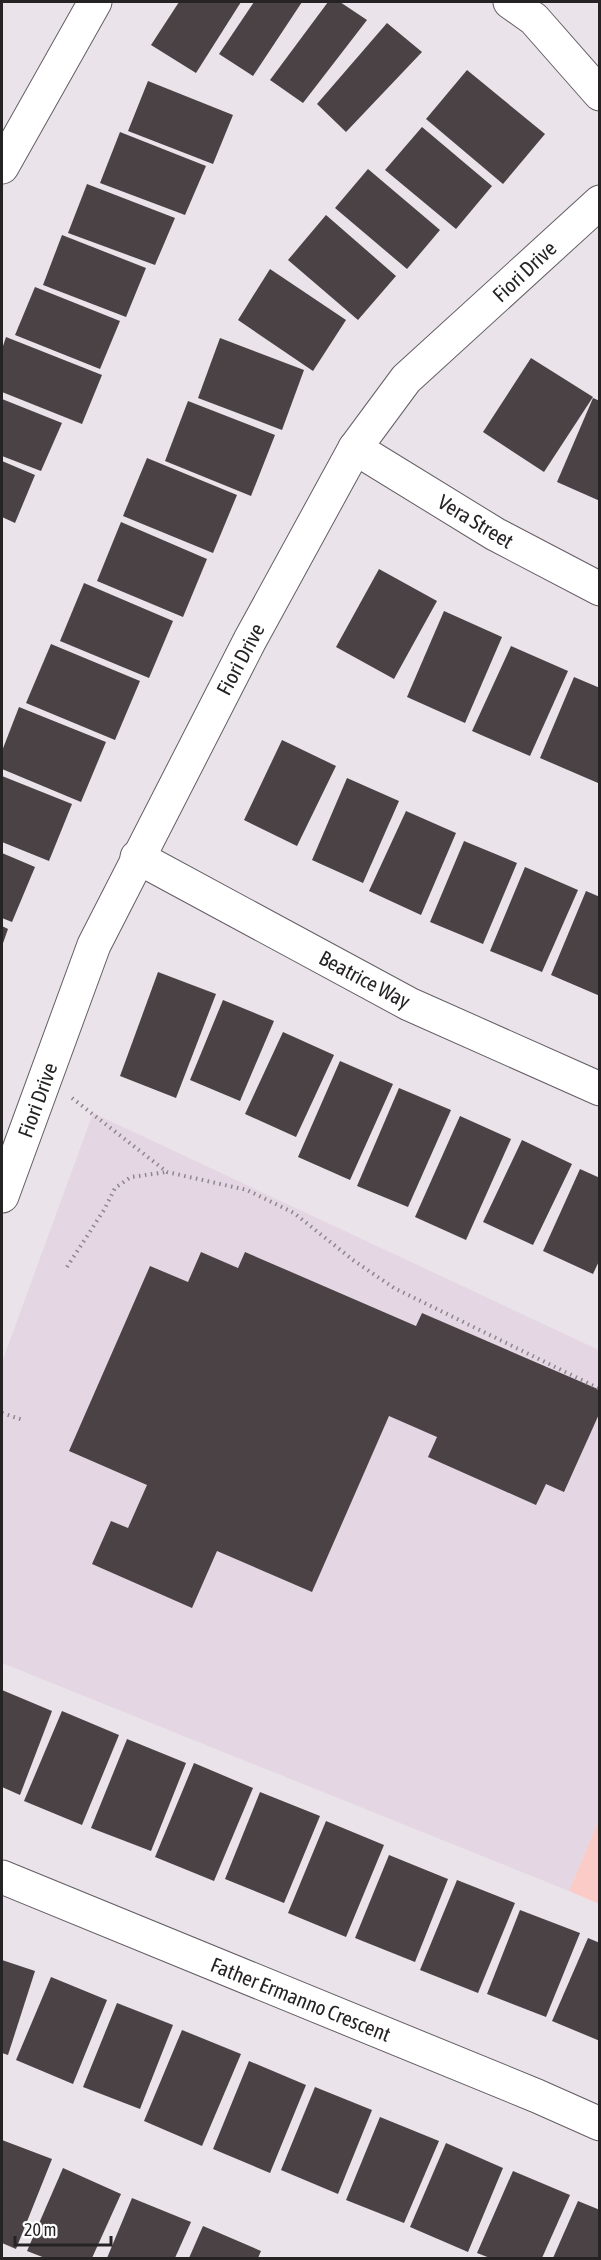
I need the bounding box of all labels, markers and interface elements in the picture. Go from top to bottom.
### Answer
street label: Fiori Drive [487,236,561,306]
street label: Vera Street [434,489,518,553]
street label: Fiori Drive [211,619,269,699]
street label: Beatrice Way [315,945,415,1013]
street label: Fiori Drive [12,1059,62,1141]
street label: Father Ermanno Crescent [208,1952,394,2046]
scale bar [15,2209,111,2247]
text: 20 m [24,2219,56,2240]

